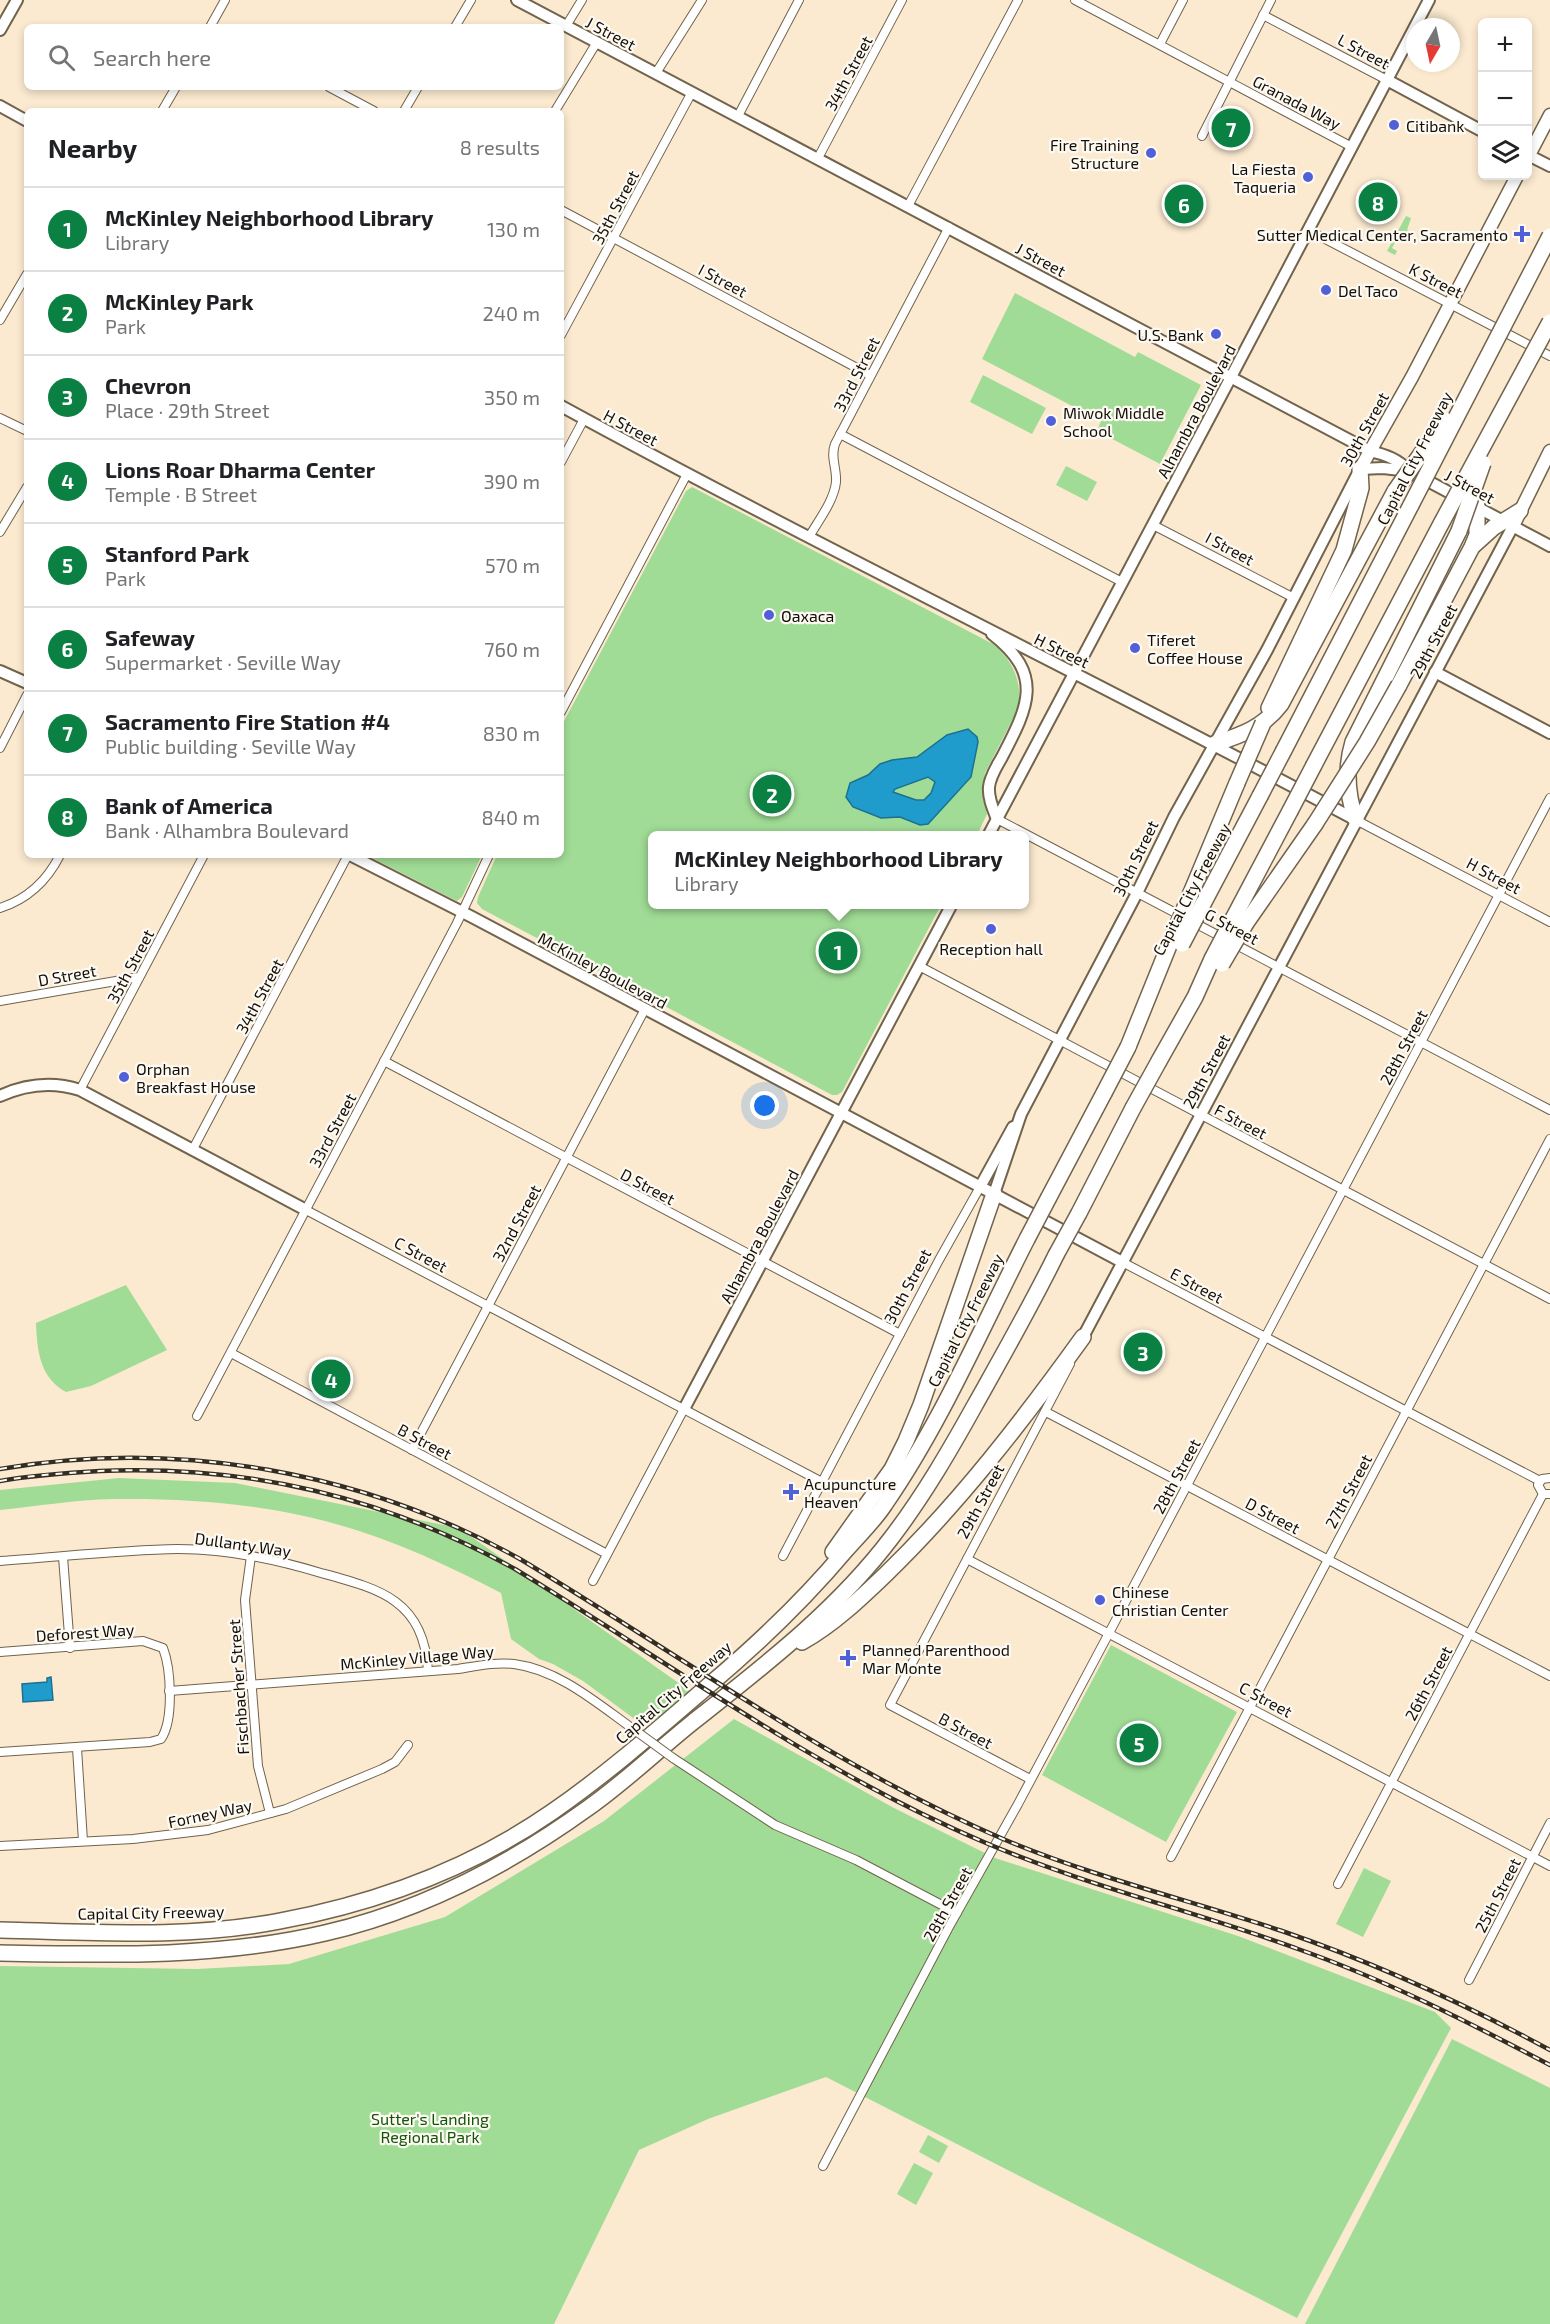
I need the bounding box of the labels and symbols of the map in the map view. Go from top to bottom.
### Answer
street label: J Street [583,12,639,54]
north arrow [1406,18,1460,72]
street label: L Street [1335,29,1393,73]
street label: 34th Street [820,32,876,114]
street label: Granada Way [1250,71,1345,133]
pin: 7 [1212,106,1250,150]
place label: Citibank [1406,116,1465,135]
marker: Citibank [1387,118,1401,132]
place label: Fire Training Structure [1050,135,1139,172]
marker: Fire Training Structure [1144,146,1158,160]
place label: La Fiesta Taqueria [1231,159,1296,196]
street label: 35th Street [588,167,642,247]
marker: La Fiesta Taqueria [1301,170,1315,184]
pin: 8 [1358,180,1398,224]
pin: 6 [1164,182,1204,226]
place label: Sutter Medical Center, Sacramento [1257,225,1508,244]
marker: Sutter Medical Center, Sacramento [1513,225,1531,243]
street label: J Street [1013,238,1069,280]
street label: I Street [695,259,751,301]
street label: K Street [1406,259,1466,301]
place label: Del Taco [1338,281,1398,300]
marker: Del Taco [1319,283,1333,297]
place label: U.S. Bank [1137,325,1204,344]
marker: U.S. Bank [1209,327,1223,341]
street label: 33rd Street [829,333,883,415]
street label: Alhambra Boulevard [1153,341,1239,481]
street label: Capital City Freeway [1372,388,1456,528]
street label: 30th Street [1336,389,1392,469]
place label: Miwok Middle School [1063,403,1164,440]
street label: H Street [601,405,661,449]
marker: Miwok Middle School [1044,414,1058,428]
street label: J Street [1442,465,1498,507]
street label: I Street [1202,527,1258,569]
street label: 29th Street [1405,601,1461,681]
place label: Oaxaca [781,606,834,625]
marker: Oaxaca [762,608,776,622]
street label: H Street [1031,629,1093,671]
place label: Tiferet Coffee House [1147,630,1243,667]
marker: Tiferet Coffee House [1128,641,1142,655]
pin: 2 [752,772,792,816]
street label: 30th Street [1108,817,1162,899]
street label: Capital City Freeway [1148,819,1234,958]
street label: H Street [1464,853,1524,897]
street label: G Street [1202,904,1262,948]
marker: Reception hall [984,922,998,936]
street label: 35th Street [103,926,157,1006]
street label: McKinley Boulevard [535,928,671,1012]
pin: 1 [818,928,858,974]
place label: Reception hall [939,939,1043,958]
street label: 34th Street [231,955,287,1037]
street label: D Street [36,961,98,989]
street label: 28th Street [1375,1006,1431,1088]
street label: 29th Street [1178,1031,1234,1111]
place label: Orphan Breakfast House [136,1059,256,1096]
marker: Orphan Breakfast House [117,1070,131,1084]
street label: 33rd Street [305,1090,359,1170]
your location [750,1091,779,1120]
street label: F Street [1212,1099,1270,1143]
street label: D Street [618,1164,678,1208]
street label: Alhambra Boulevard [716,1166,802,1306]
street label: 32nd Street [488,1181,544,1265]
street label: C Street [391,1232,451,1276]
street label: 30th Street [879,1245,935,1327]
street label: Capital City Freeway [923,1250,1007,1390]
street label: E Street [1167,1263,1227,1307]
pin: 3 [1124,1330,1162,1374]
pin: 4 [312,1356,350,1402]
street label: B Street [395,1419,455,1463]
street label: 28th Street [1148,1435,1204,1517]
street label: 27th Street [1321,1451,1375,1531]
street label: 29th Street [952,1461,1008,1541]
place label: Acupuncture Heaven [804,1474,896,1511]
marker: Acupuncture Heaven [782,1483,800,1501]
street label: D Street [1243,1493,1303,1537]
street label: Dullanty Way [194,1528,293,1560]
place label: Chinese Christian Center [1112,1582,1229,1619]
marker: Chinese Christian Center [1093,1593,1107,1607]
street label: Deforest Way [35,1619,136,1645]
street label: Fischbacher Street [224,1619,252,1755]
street label: Capital City Freeway [611,1636,735,1747]
place label: Planned Parenthood Mar Monte [862,1640,1010,1677]
street label: McKinley Village Way [339,1641,495,1673]
street label: 26th Street [1400,1643,1456,1723]
marker: Planned Parenthood Mar Monte [839,1649,857,1667]
street label: C Street [1236,1677,1296,1721]
street label: B Street [936,1708,996,1752]
pin: 5 [1120,1720,1158,1766]
street label: Forney Way [166,1795,254,1831]
street label: 25th Street [1470,1855,1524,1935]
street label: 28th Street [919,1863,975,1945]
street label: Capital City Freeway [77,1901,225,1923]
park label: Sutter's Landing Regional Park [371,2109,489,2146]

